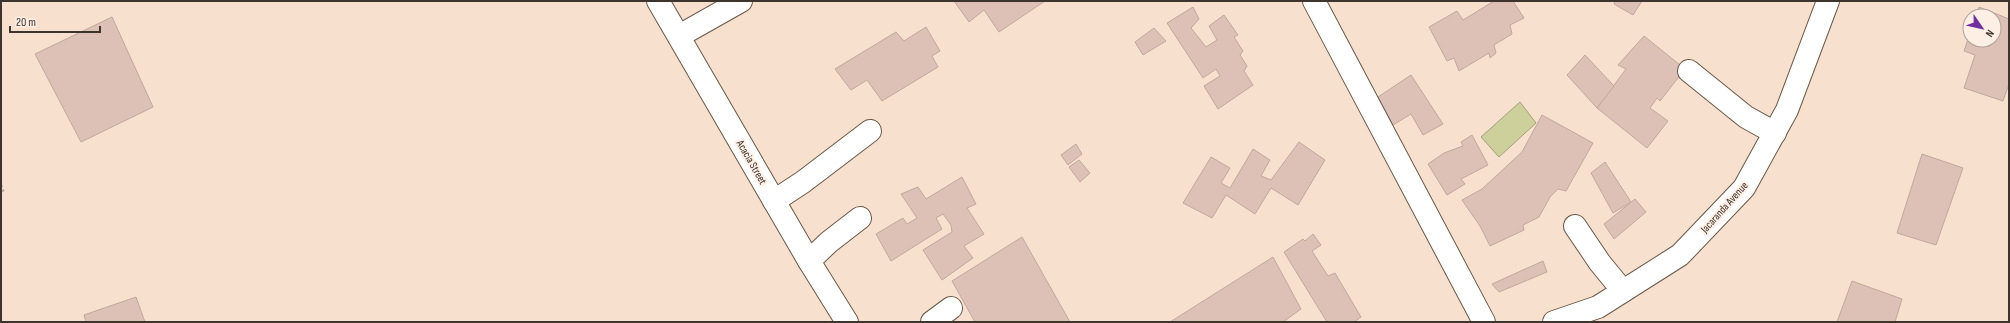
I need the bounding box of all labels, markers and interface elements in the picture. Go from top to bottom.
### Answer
scale bar [10,8,100,34]
north arrow [1962,8,2002,48]
text: 20 m [16,15,36,30]
text: N [1983,27,1997,39]
street label: Acacia Street [733,137,770,187]
street label: Jacaranda Avenue [1697,179,1751,236]

